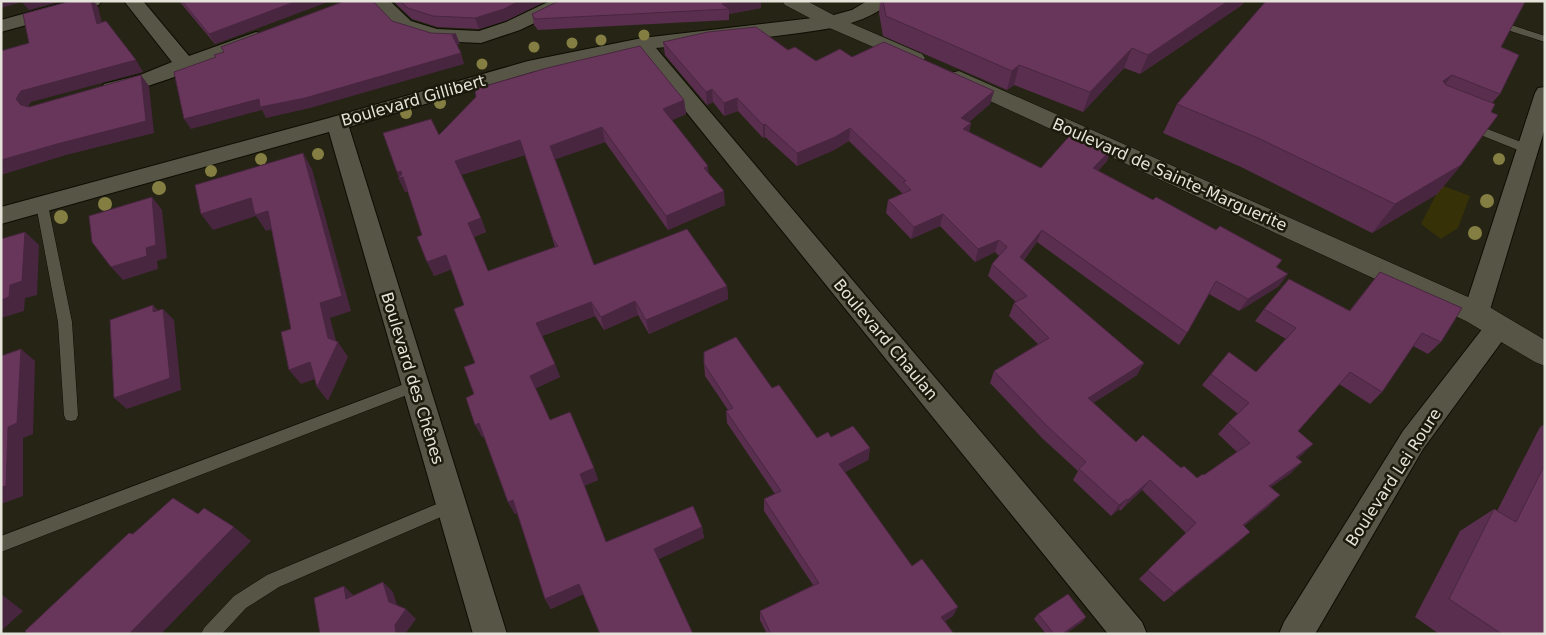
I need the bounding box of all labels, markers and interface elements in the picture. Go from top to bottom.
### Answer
street label: Boulevard Gillibert [339,71,487,130]
street label: Boulevard de Sainte-Marguerite [1050,114,1290,235]
street label: Boulevard Chaulan [830,275,942,404]
street label: Boulevard des Chênes [377,290,448,466]
street label: Boulevard Lei Roure [1342,405,1445,550]

